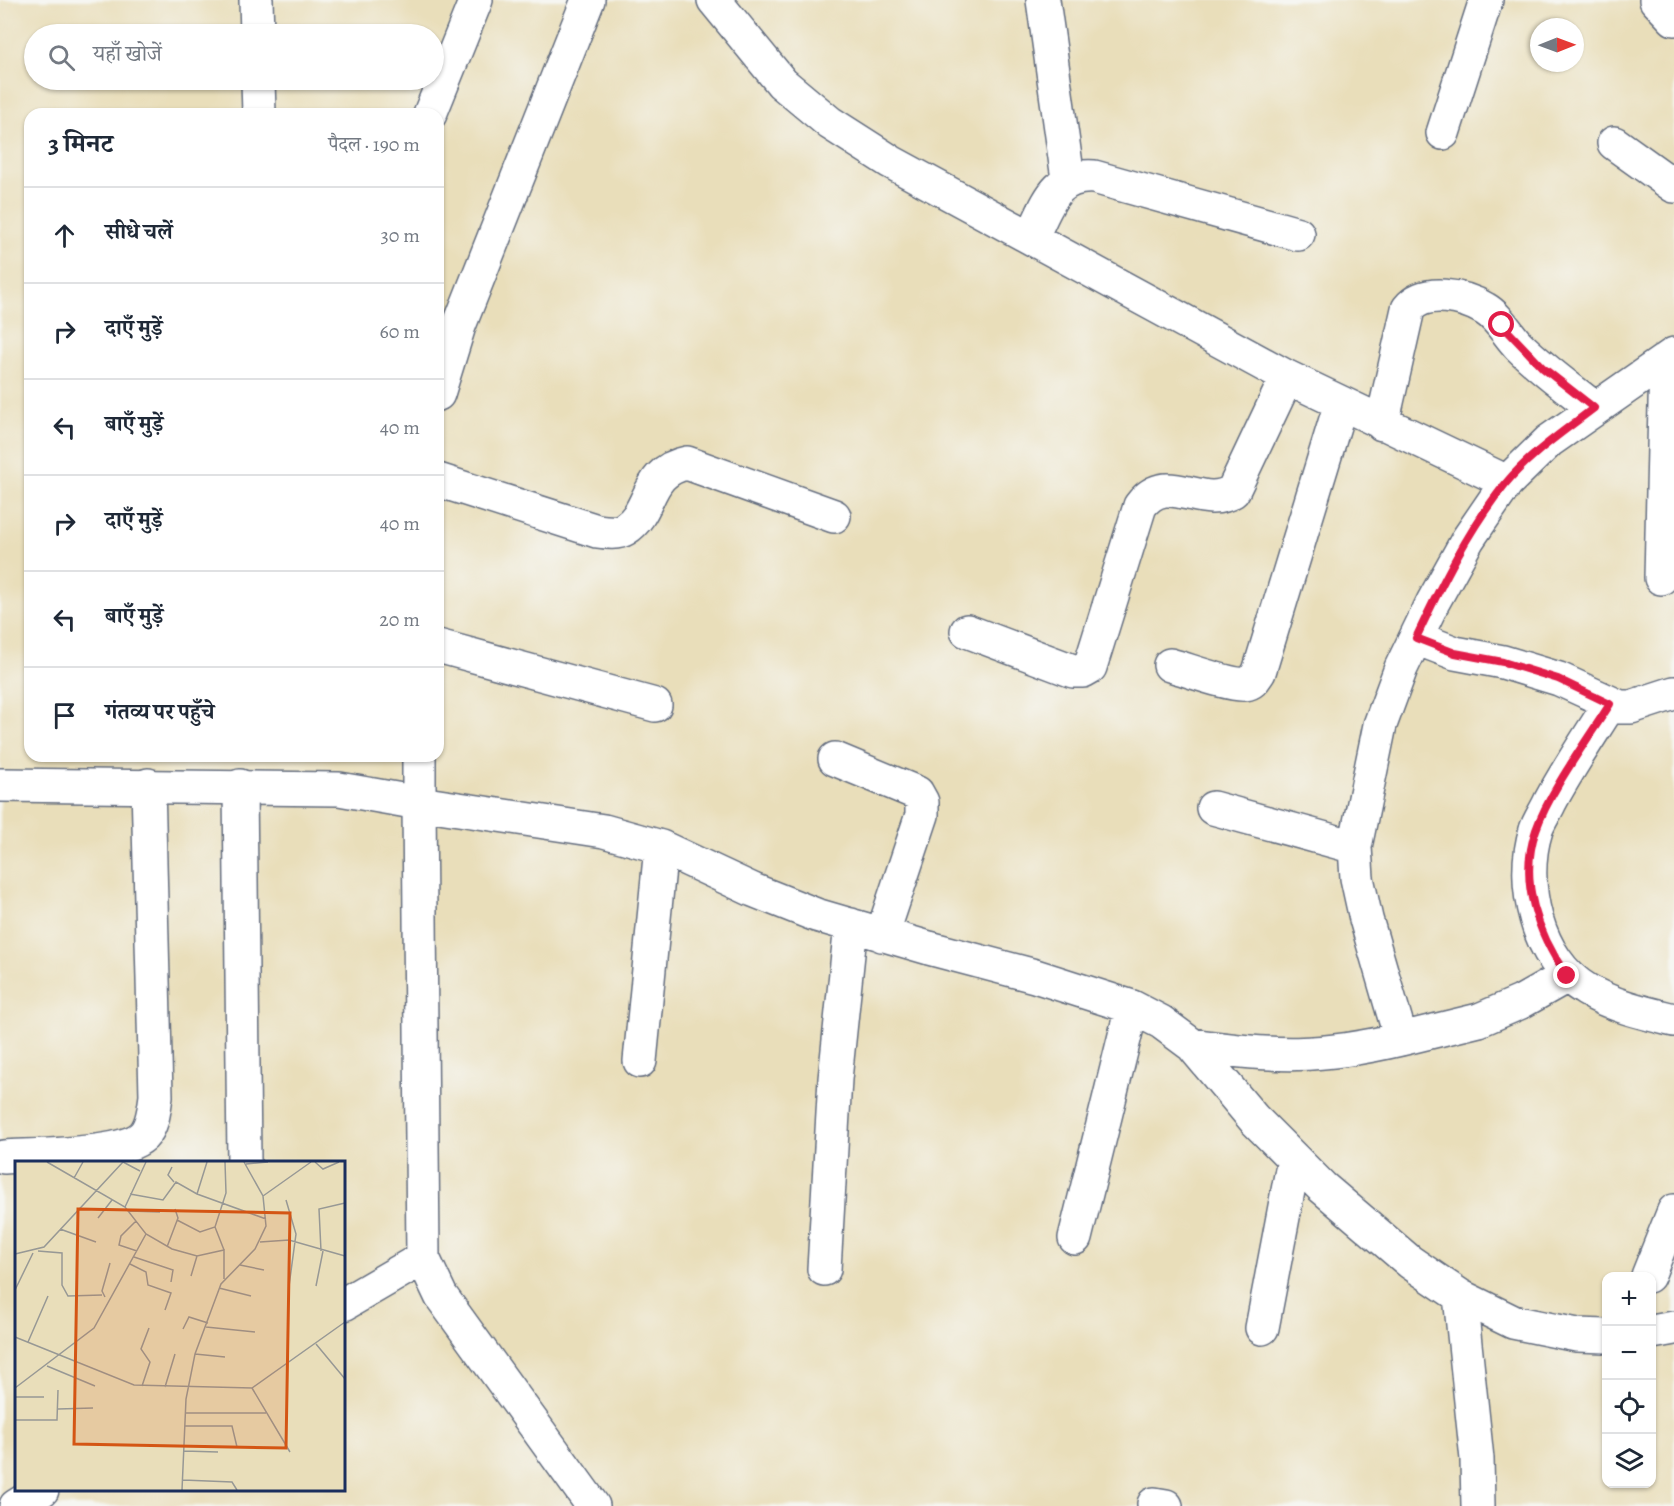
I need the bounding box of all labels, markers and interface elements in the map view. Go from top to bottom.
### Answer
north arrow [1530,18,1584,72]
search box [24,24,444,90]
text: यहाँ खोजें [93,39,162,69]
icon: search [45,41,78,74]
text: 3 मिनट [48,126,113,161]
text: पैदल · 190 m [328,131,420,158]
text: सीधे चलें [105,217,173,247]
icon: ahead [48,219,81,252]
text: 30 m [380,222,420,249]
route start [1488,311,1514,337]
text: दाएँ मुड़ें [105,313,163,343]
icon: right [48,315,81,348]
text: 60 m [380,318,420,345]
text: बाएँ मुड़ें [105,409,163,439]
icon: left [48,411,81,444]
text: 40 m [380,414,420,441]
text: दाएँ मुड़ें [105,505,163,535]
icon: right [48,507,81,540]
text: 40 m [380,510,420,537]
text: बाएँ मुड़ें [105,601,163,631]
icon: left [48,603,81,636]
text: 20 m [379,606,420,633]
text: गंतव्य पर पहुँचे [105,697,214,727]
icon: arrive [48,699,81,732]
route end [1553,962,1579,988]
inset map [15,1161,345,1491]
map controls [1602,1272,1656,1488]
button: + [1602,1272,1656,1326]
button: − [1602,1326,1656,1380]
button: locate [1602,1380,1656,1434]
button: layers [1602,1434,1656,1488]

